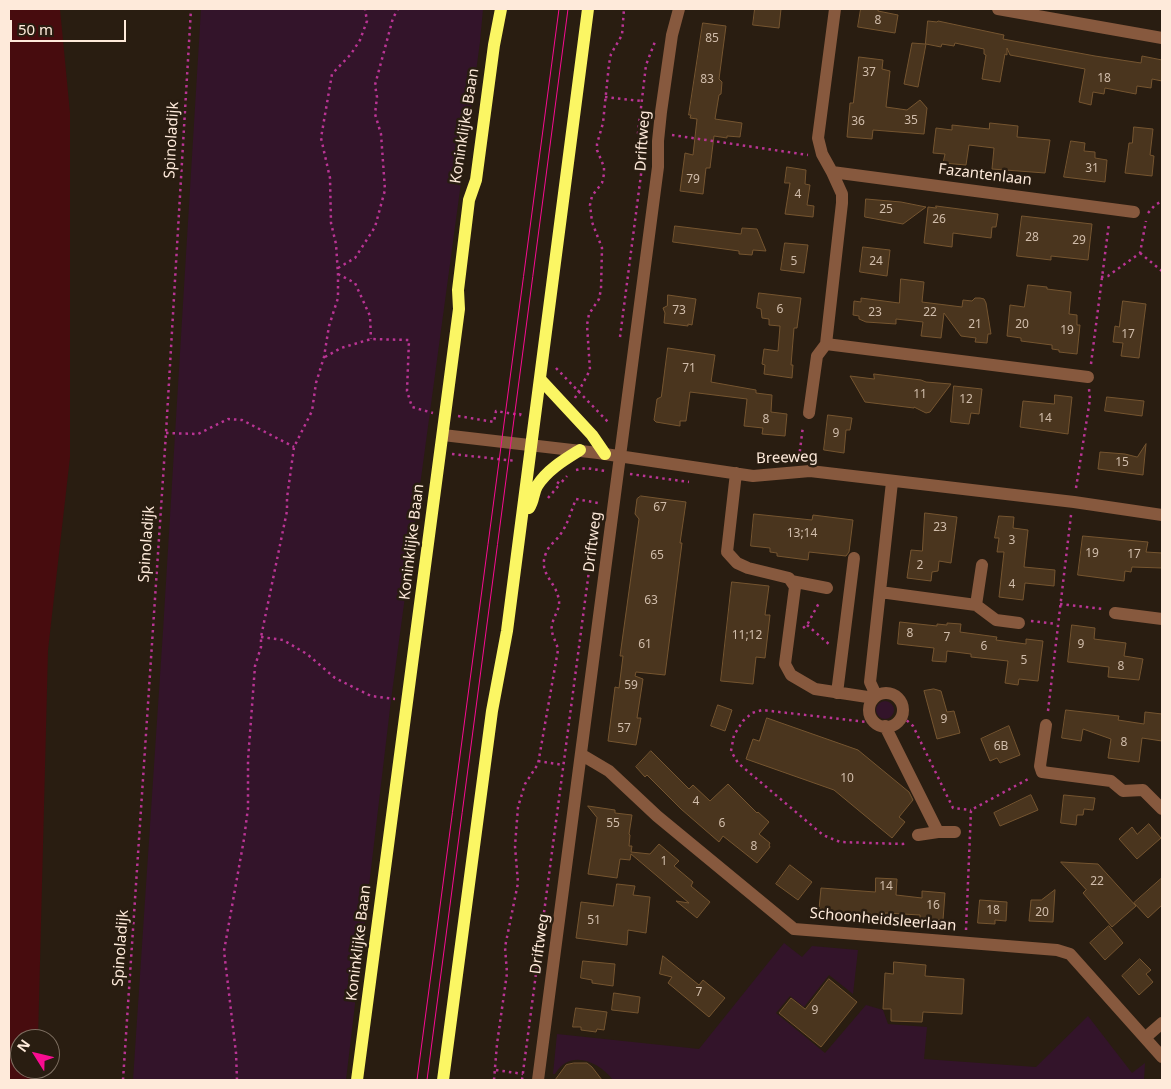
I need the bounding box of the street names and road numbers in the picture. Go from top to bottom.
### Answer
street label: Koninklijke Baan [447,67,483,185]
street label: Spinoladijk [161,101,183,179]
street label: Driftweg [632,110,654,172]
street label: Fazantenlaan [937,160,1033,190]
street label: Breeweg [756,448,818,468]
street label: Koninklijke Baan [396,483,428,601]
street label: Spinoladijk [135,505,159,583]
street label: Driftweg [580,511,606,573]
street label: Koninklijke Baan [343,884,375,1002]
street label: Schoonheidsleerlaan [809,905,957,935]
street label: Spinoladijk [109,909,133,987]
street label: Driftweg [527,913,553,975]

